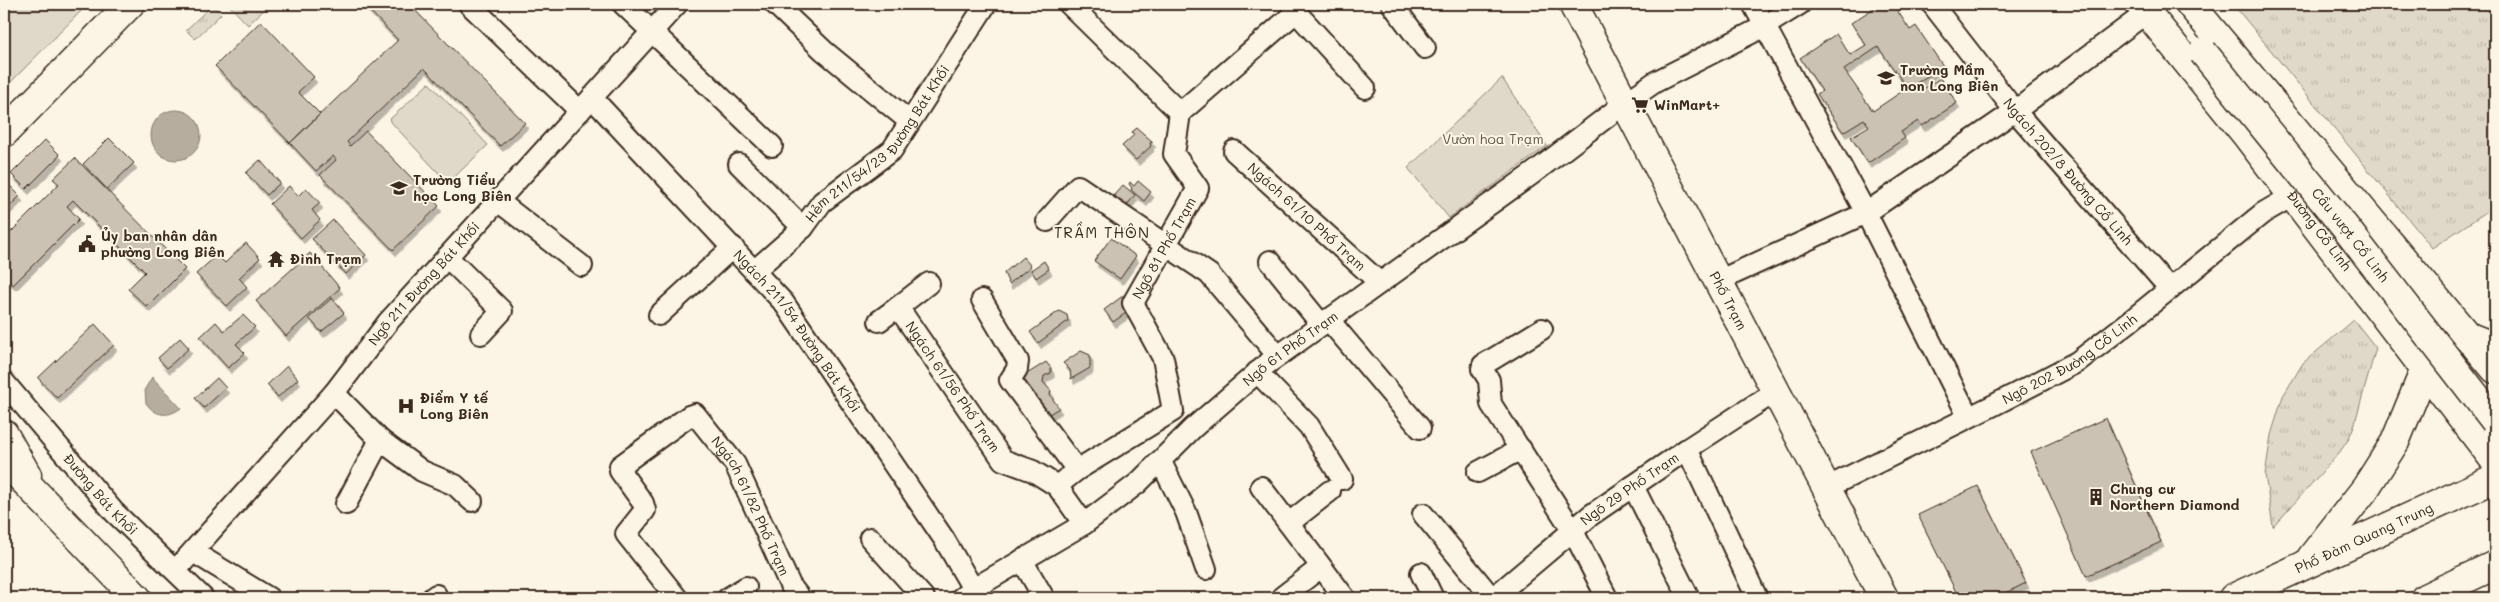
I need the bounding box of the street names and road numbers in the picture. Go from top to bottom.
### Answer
street label: Hẻm 211/54/23 Đường Bát Khối [800,61,953,226]
street label: Ngách 202/8 Đường Cổ Linh [1999,94,2138,249]
street label: Ngách 61/10 Phố Trạm [1244,158,1370,275]
street label: Cầu vượt Cổ Linh [2308,184,2394,286]
street label: Đường Cổ Linh [2283,186,2357,275]
street label: Ngõ 81 Phố Trạm [1127,193,1200,302]
street label: Ngõ 211 Đường Bát Khối [364,217,484,349]
street label: Ngách 211/54 Đường Bát Khối [730,245,865,416]
street label: Phố Trạm [1706,268,1752,333]
street label: Ngõ 61 Phố Trạm [1238,306,1341,390]
street label: Ngõ 202 Đường Cổ Linh [1999,309,2141,408]
street label: Ngách 61/56 Phố Trạm [901,317,1005,456]
street label: Ngách 61/82 Phố Trạm [707,432,794,578]
street label: Ngõ 29 Phố Trạm [1576,448,1682,529]
street label: Đường Bát Khối [59,449,142,539]
street label: Phố Đàm Quang Trung [2292,498,2436,577]

